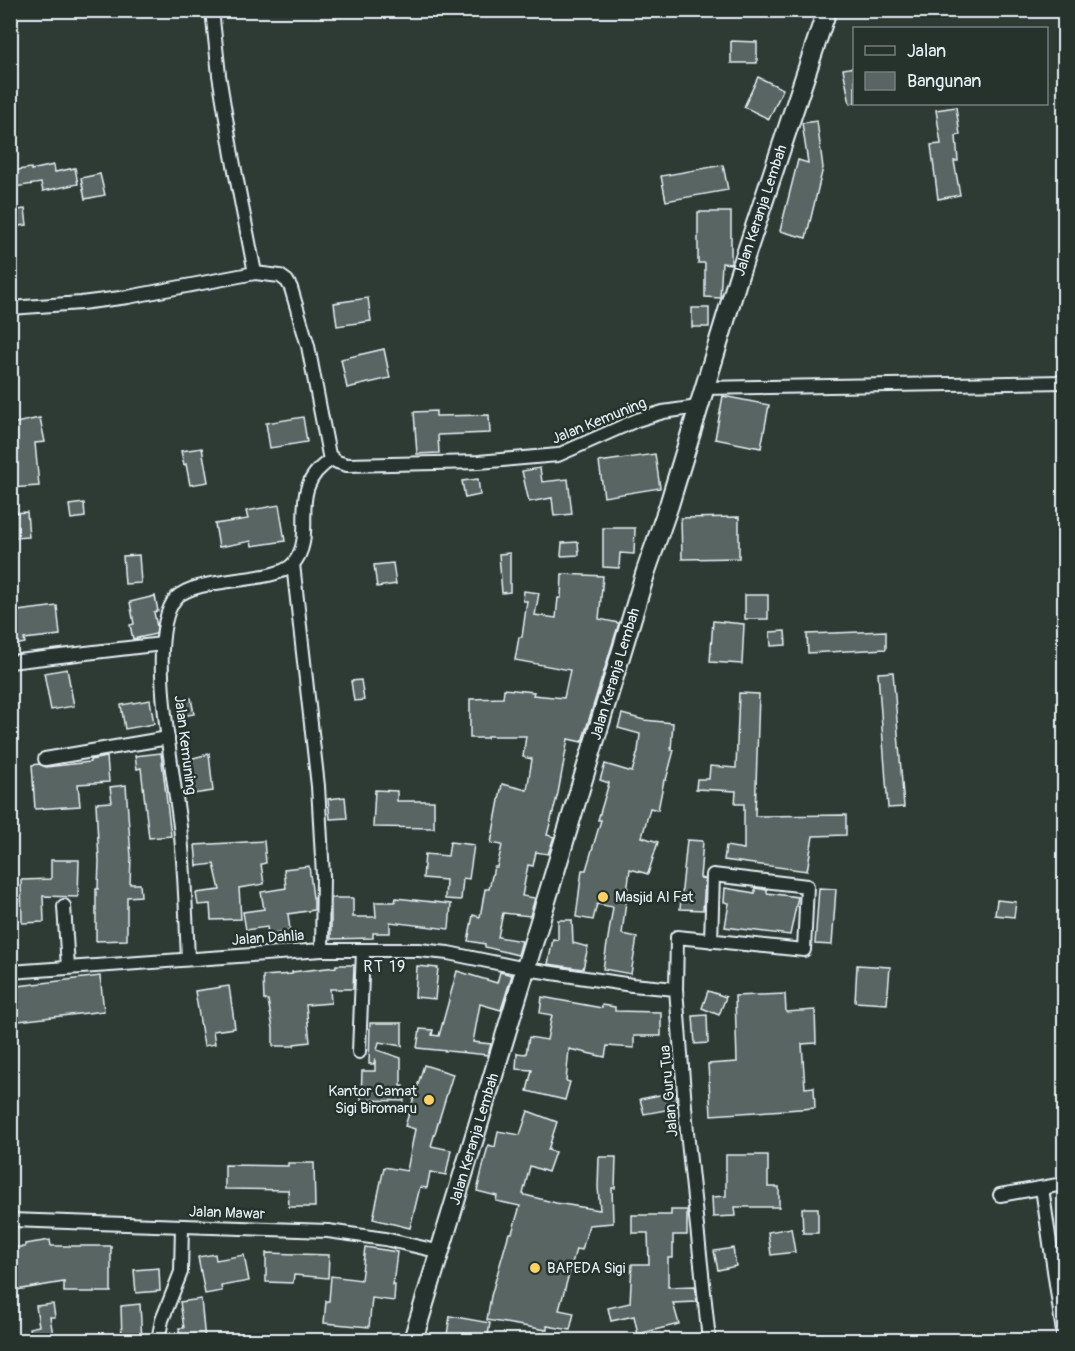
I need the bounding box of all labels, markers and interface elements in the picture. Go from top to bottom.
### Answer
legend [853,27,1048,105]
text: Jalan [907,40,946,63]
text: Bangunan [907,70,982,93]
street label: Jalan Keranja Lembah [730,142,791,278]
street label: Jalan Kemuning [549,393,649,449]
street label: Jalan Keranja Lembah [586,606,644,742]
street label: Jalan Kemuning [169,694,201,796]
place label: Masjid Al Fat [615,888,694,907]
marker: Masjid Al Fat [596,890,610,904]
street label: Jalan Dahlia [231,926,305,950]
district label: RT 19 [363,957,407,977]
street label: Jalan Guru Tua [656,1044,682,1138]
street label: Jalan Keranja Lembah [445,1071,503,1207]
place label: Kantor Camat Sigi Biromaru [328,1082,418,1118]
marker: Kantor Camat Sigi Biromaru [422,1093,436,1107]
street label: Jalan Mawar [189,1202,266,1224]
place label: BAPEDA Sigi [547,1259,626,1278]
marker: BAPEDA Sigi [528,1261,542,1275]

